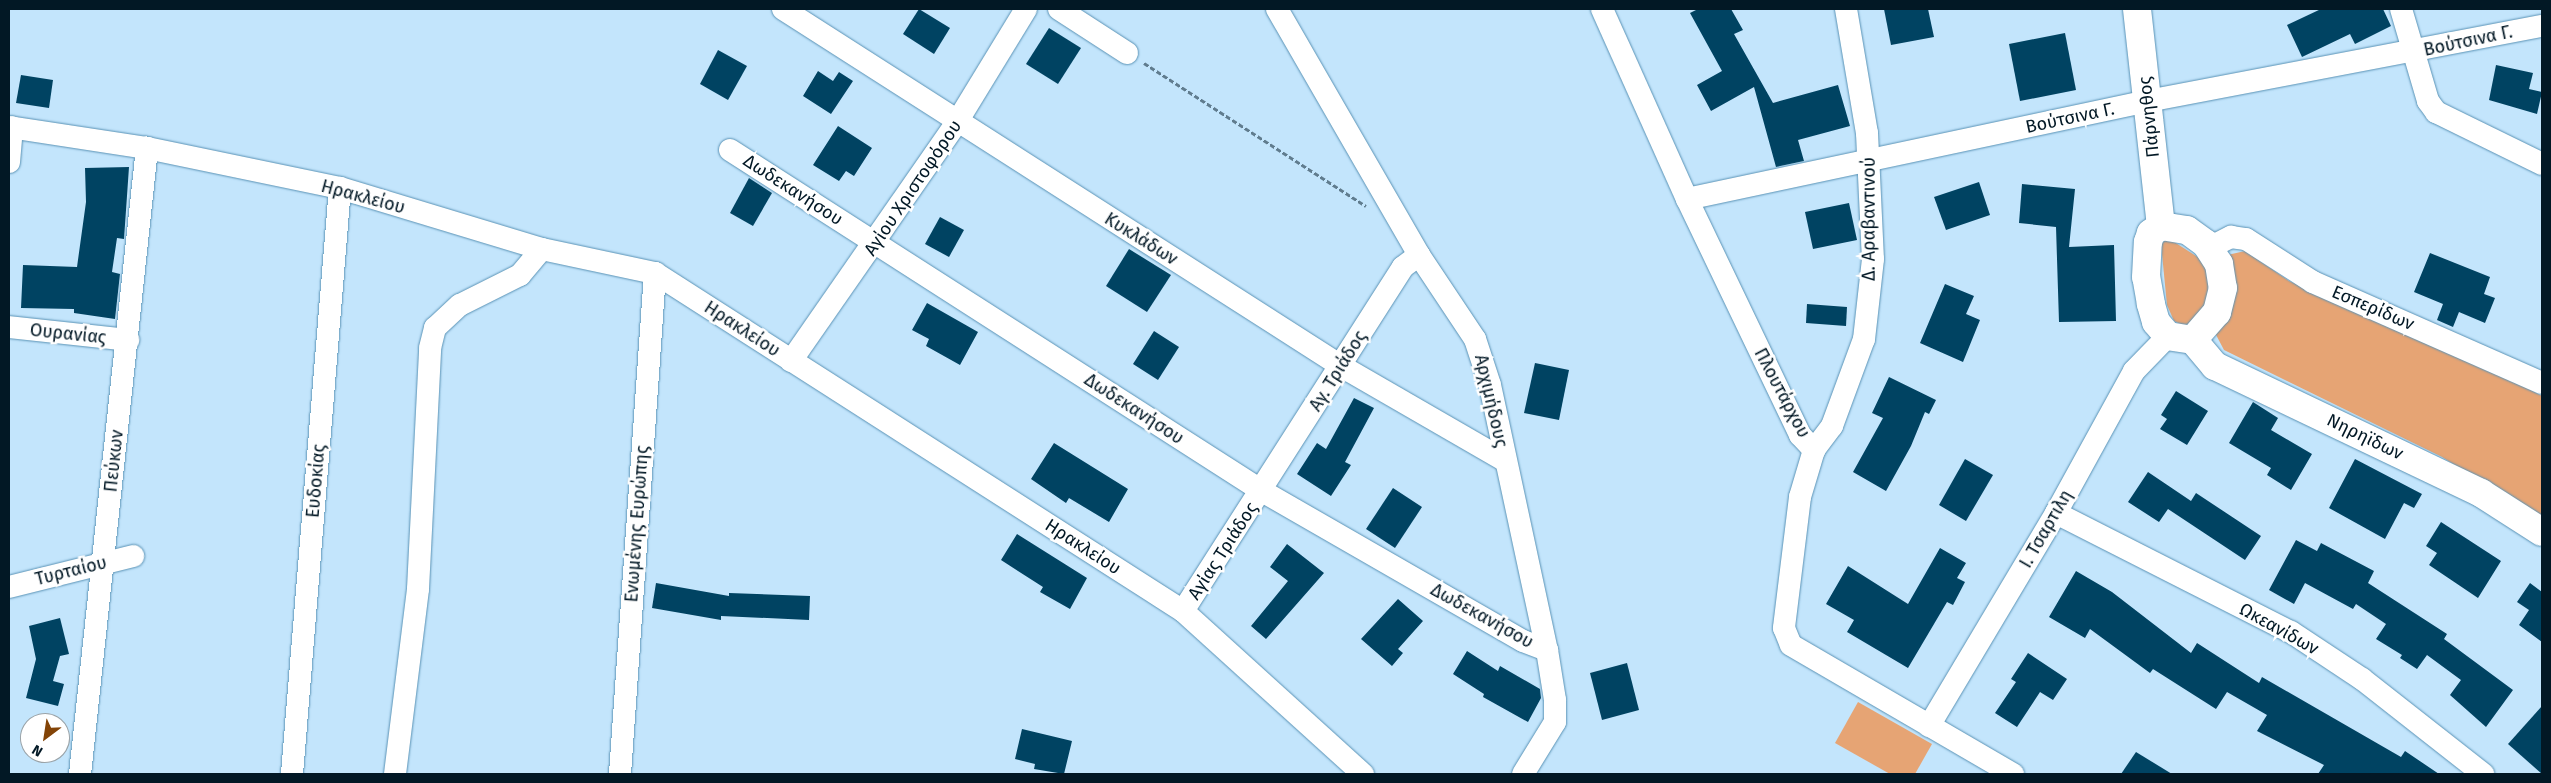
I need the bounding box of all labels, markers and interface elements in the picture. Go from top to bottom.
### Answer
street label: Βούτσινα Γ. [2422,21,2514,61]
street label: Πάρνηθος [2134,75,2164,159]
street label: Βούτσινα Γ. [2024,98,2116,138]
street label: Αγίου Χριστοφόρου [860,116,966,260]
street label: Δωδεκανήσου [739,150,847,230]
street label: Δ. Αραβαντινού [1858,157,1880,281]
street label: Ηρακλείου [319,175,407,219]
street label: Κυκλάδων [1100,208,1182,270]
street label: Εσπερίδων [2329,281,2417,335]
street label: Ηρακλείου [700,297,784,361]
street label: Ουρανίας [29,319,107,349]
street label: Αγ. Τριάδος [1305,327,1371,415]
street label: Πλουτάρχου [1749,344,1815,442]
street label: Αρχιμήδους [1470,352,1512,450]
street label: Δωδεκανήσου [1080,369,1188,449]
street label: Νηρηϊδων [2323,409,2407,465]
street label: Πεύκων [100,429,128,493]
street label: Ευδοκίας [302,443,330,519]
street label: Ενωμένης Ευρώπης [621,445,653,603]
street label: Ι. Τσαρτιλη [2015,486,2077,572]
street label: Αγίας Τριάδος [1184,498,1262,604]
street label: Ηρακλείου [1041,515,1125,579]
street label: Τυρταίου [33,552,109,590]
street label: Δωδεκανήσου [1427,579,1537,653]
street label: Ωκεανίδων [2236,598,2322,660]
north arrow [20,713,70,763]
text: N [29,741,46,760]

